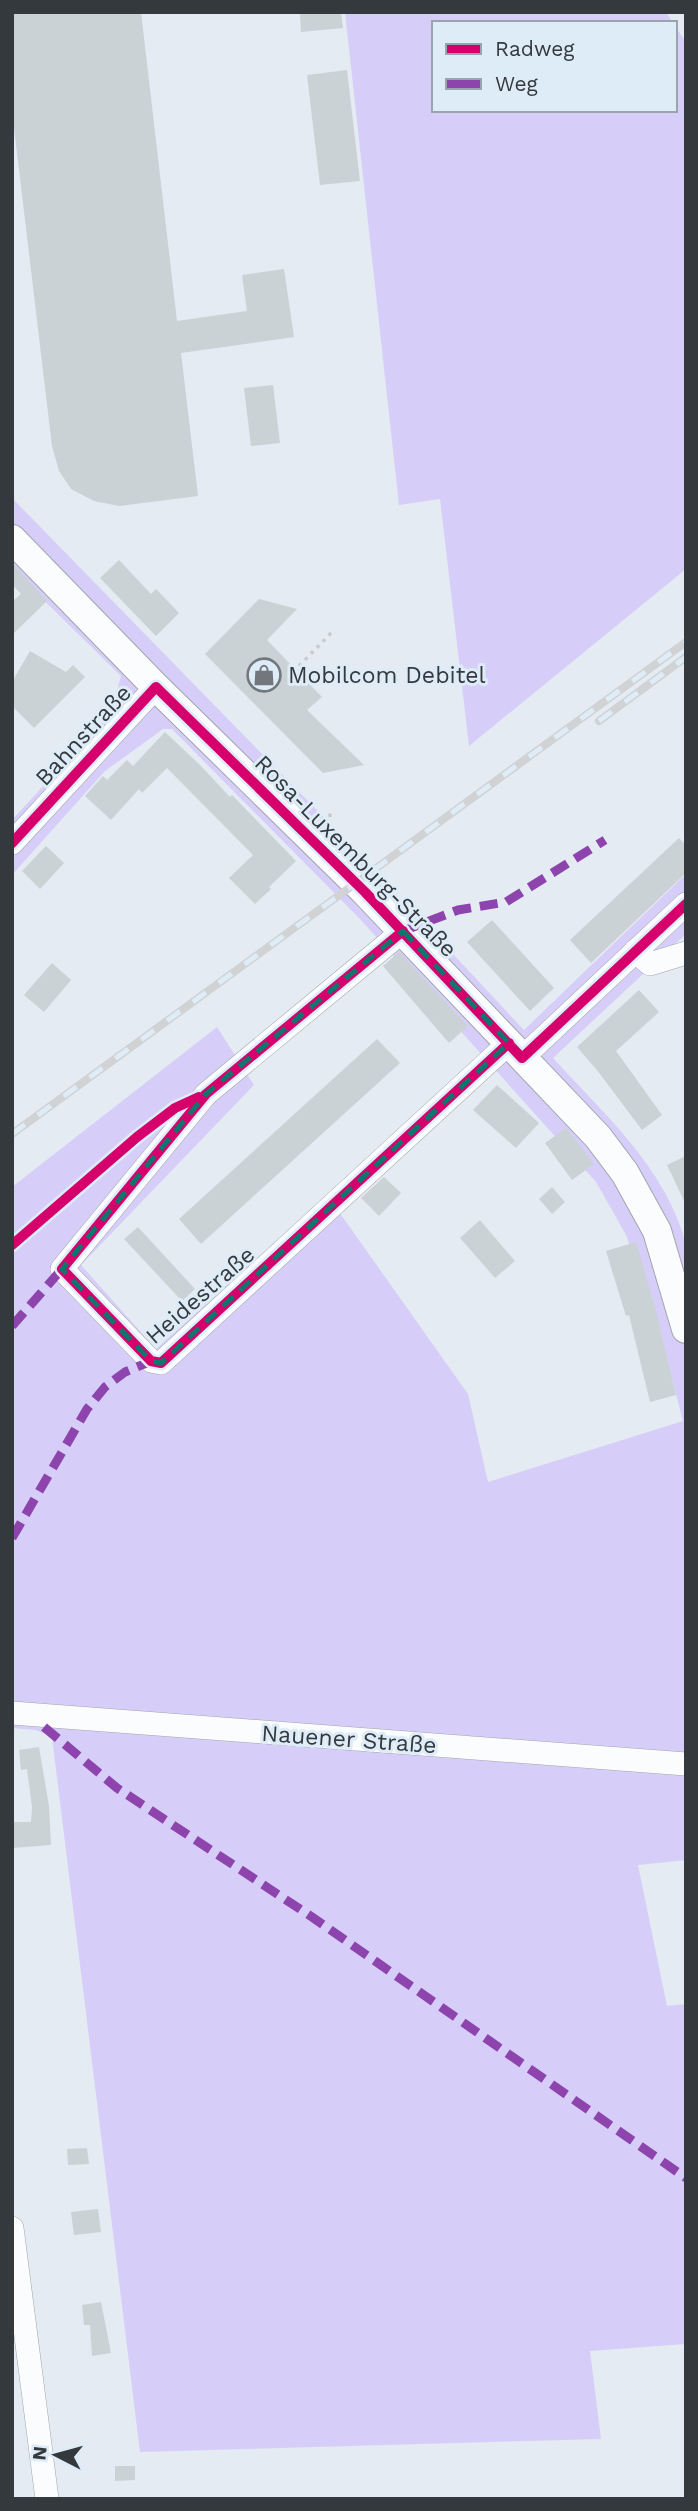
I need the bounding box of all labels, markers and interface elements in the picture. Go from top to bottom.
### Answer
legend [432,21,677,112]
text: Radweg [495,36,575,61]
text: Weg [495,71,539,96]
shop icon: Mobilcom Debitel [245,656,283,694]
place label: Mobilcom Debitel [288,662,486,689]
street label: Bahnstraße [30,679,137,791]
street label: Rosa-Luxemburg-Straße [249,750,462,963]
street label: Heidestraße [140,1241,260,1350]
street label: Nauener Straße [261,1720,437,1759]
north arrow [21,2420,91,2490]
text: N [27,2445,52,2461]

